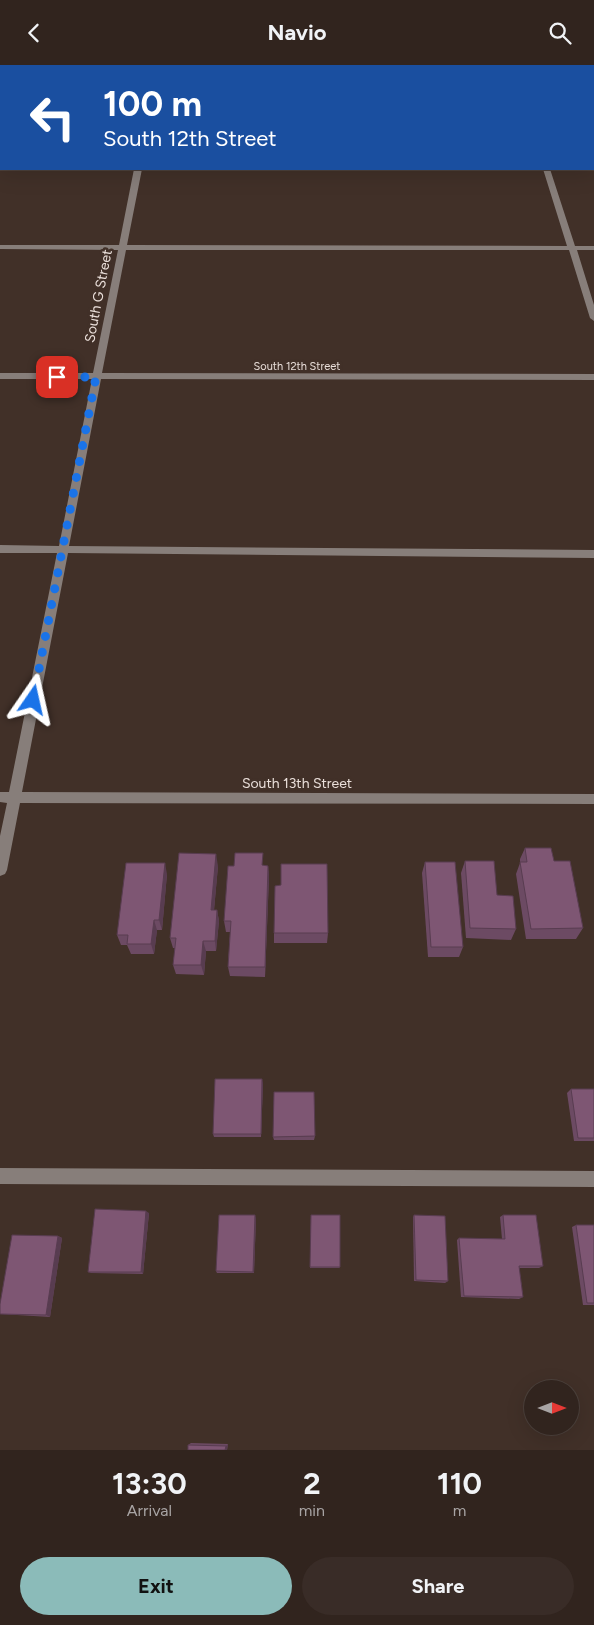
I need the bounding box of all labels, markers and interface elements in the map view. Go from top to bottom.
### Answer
icon: back [20,19,48,47]
text: Navio [267,19,327,46]
icon: search [546,19,574,47]
text: 100 m [103,83,202,125]
icon: left [20,85,85,150]
text: South 12th Street [103,125,277,152]
street label: South G Street [81,248,116,344]
pin [36,356,78,398]
street label: South 12th Street [254,360,340,373]
icon: arrive [43,363,71,391]
position arrow [6,673,58,725]
street label: South 13th Street [242,775,352,792]
north arrow [524,1380,579,1435]
map controls [524,1380,579,1435]
text: 13:30 [112,1465,187,1502]
text: 2 [303,1465,321,1502]
text: 110 [437,1465,482,1502]
text: Arrival [127,1501,172,1520]
text: min [299,1501,325,1520]
text: m [453,1501,466,1520]
button: Exit [20,1557,292,1615]
button: Share [302,1557,574,1615]

